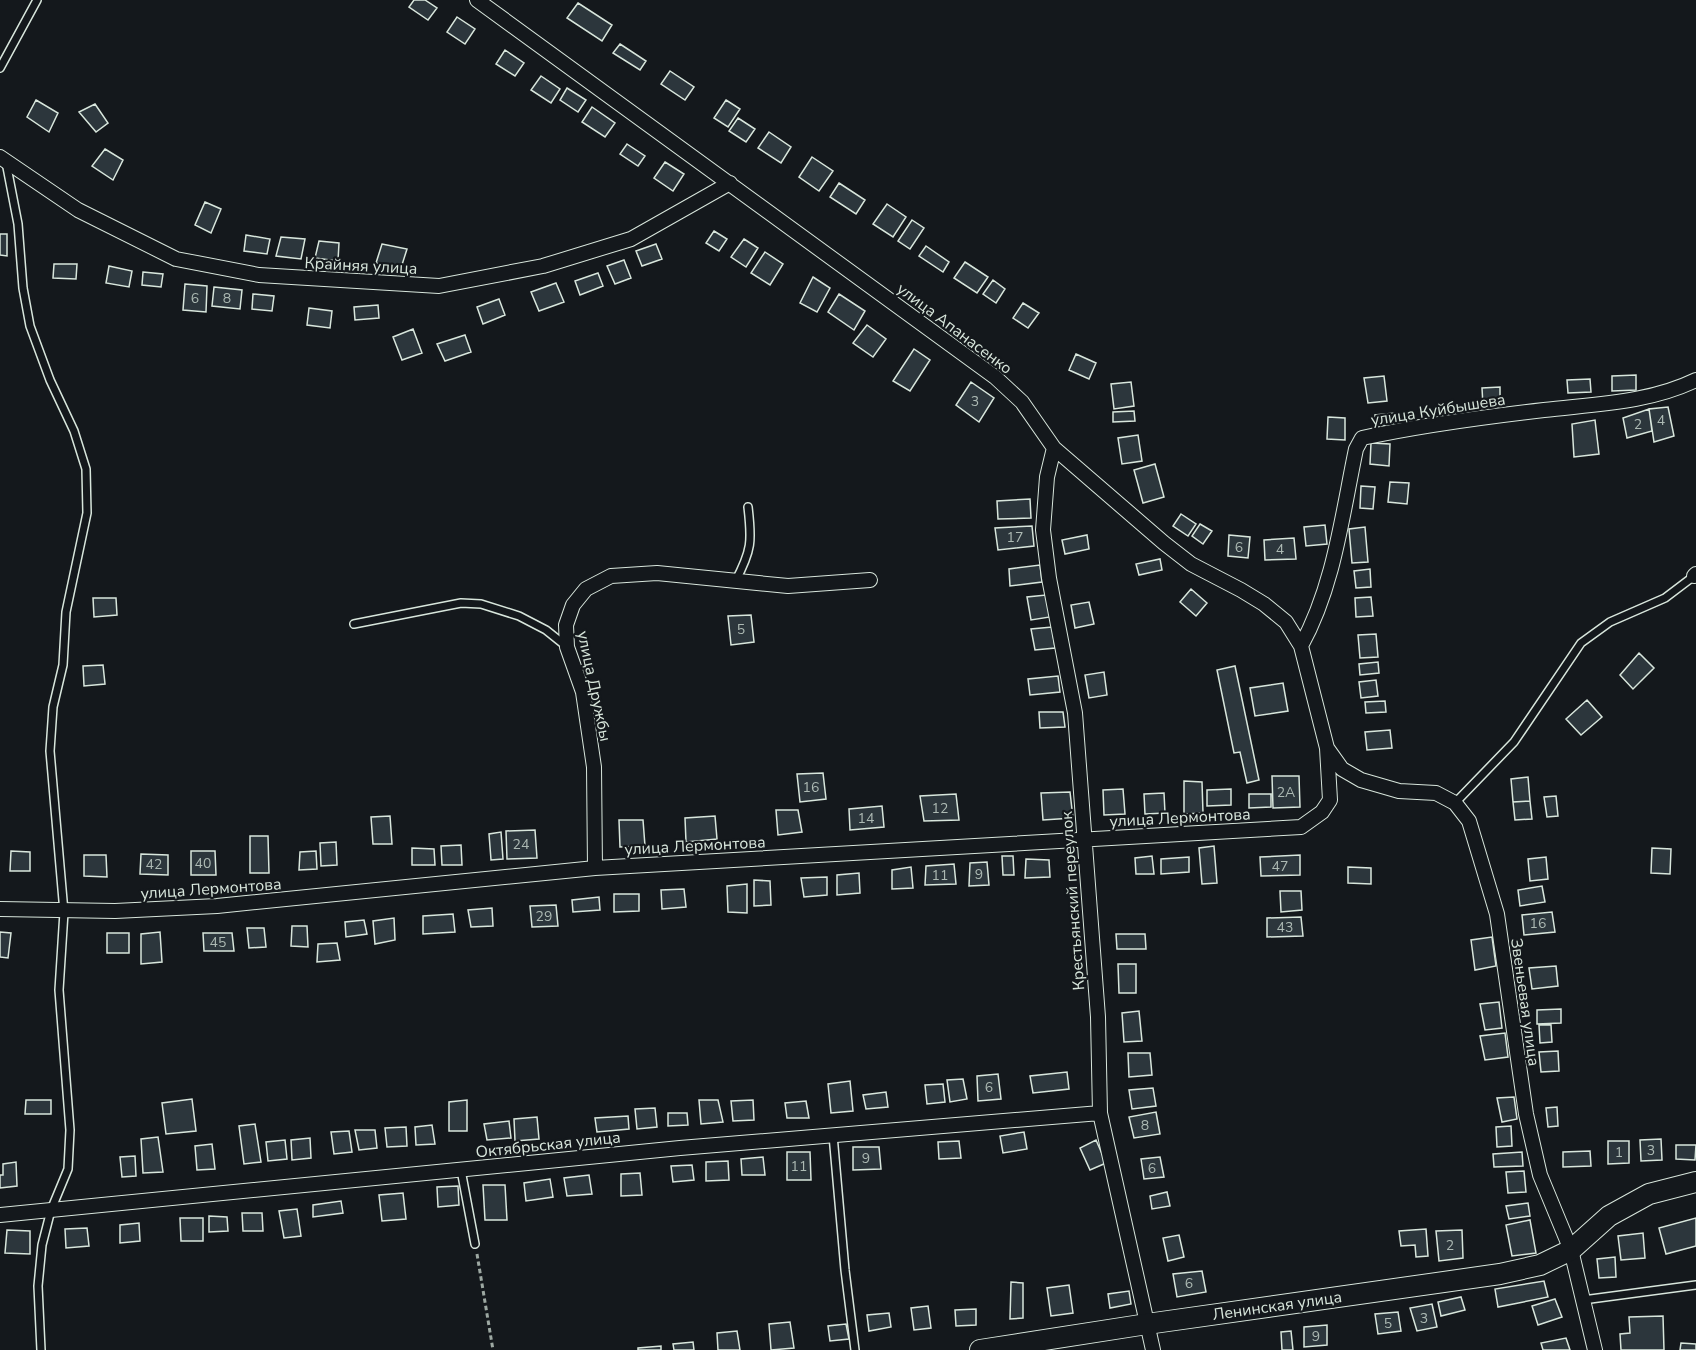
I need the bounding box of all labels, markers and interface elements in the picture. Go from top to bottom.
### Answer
street label: Крайняя улица [304,252,418,280]
street label: улица Апанасенко [892,278,1017,380]
house number: 6 [191,289,199,308]
house number: 8 [223,289,231,308]
street label: улица Куйбышева [1369,388,1507,431]
house number: 3 [971,392,979,411]
house number: 4 [1657,411,1665,430]
house number: 2 [1634,415,1642,434]
house number: 17 [1007,528,1023,547]
house number: 6 [1235,538,1243,557]
house number: 4 [1276,540,1284,559]
house number: 5 [737,620,745,639]
street label: улица Дружбы [572,629,616,743]
house number: 16 [803,778,819,797]
house number: 2А [1277,783,1295,802]
house number: 12 [932,799,948,818]
street label: улица Лермонтова [1109,803,1251,833]
house number: 14 [858,809,874,828]
street label: Крестьянский переулок [1056,810,1090,991]
street label: улица Лермонтова [624,831,766,861]
house number: 24 [513,835,529,854]
house number: 40 [195,854,211,873]
house number: 42 [146,855,162,874]
house number: 47 [1272,857,1288,876]
house number: 9 [975,865,983,884]
house number: 11 [932,866,948,885]
street label: улица Лермонтова [140,873,282,905]
house number: 29 [536,907,552,926]
house number: 16 [1530,914,1546,933]
house number: 43 [1277,918,1293,937]
house number: 45 [210,933,226,952]
street label: Звеньевая улица [1505,937,1545,1068]
house number: 6 [985,1078,993,1097]
house number: 8 [1141,1116,1149,1135]
street label: Октябрьская улица [475,1126,622,1164]
house number: 3 [1647,1141,1655,1160]
house number: 1 [1615,1143,1623,1162]
house number: 9 [862,1149,870,1168]
house number: 11 [791,1157,807,1176]
house number: 6 [1148,1159,1156,1178]
house number: 2 [1446,1236,1454,1255]
house number: 6 [1185,1274,1193,1293]
street label: Ленинская улица [1211,1286,1343,1326]
house number: 3 [1420,1309,1428,1328]
house number: 5 [1384,1314,1392,1333]
house number: 9 [1312,1327,1320,1346]

